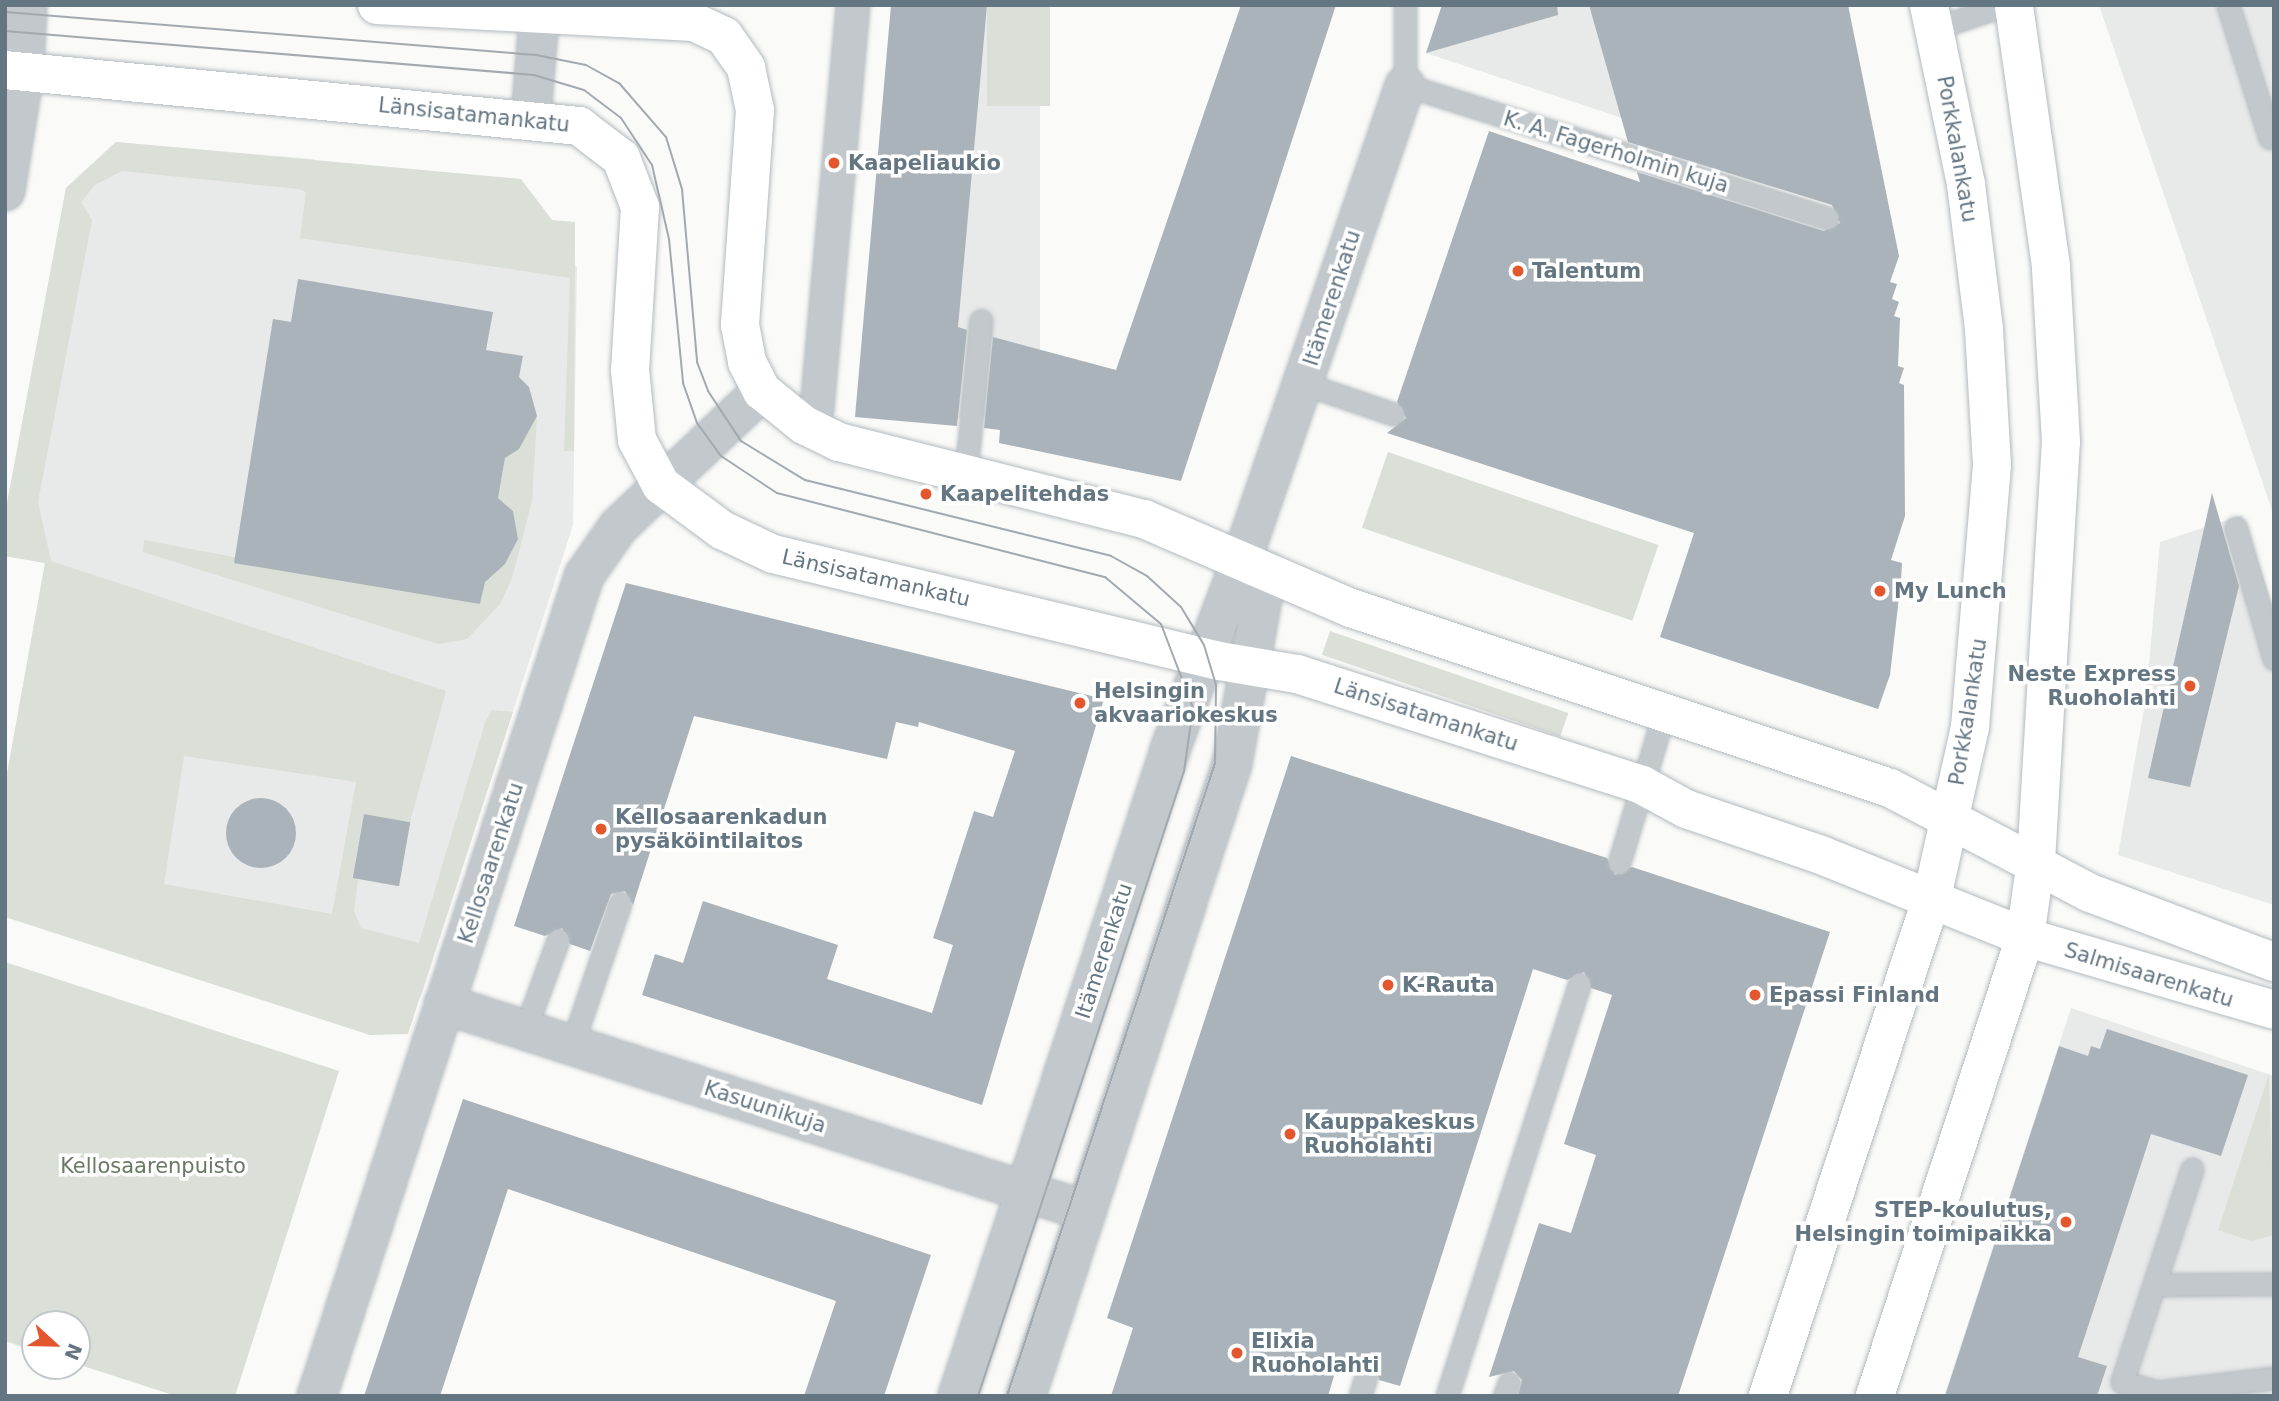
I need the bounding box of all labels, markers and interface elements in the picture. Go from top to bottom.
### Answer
street label: Porkkalankatu [1932,74,1982,224]
street label: Länsisatamankatu [377,92,571,138]
street label: K. A. Fagerholmin kuja [1501,106,1731,198]
place label: Kaapeliaukio [848,150,1001,176]
marker: Kaapeliaukio [826,155,842,171]
street label: Itämerenkatu [1298,227,1366,369]
place label: Talentum [1532,258,1641,284]
marker: Talentum [1510,263,1526,279]
place label: Kaapelitehdas [940,481,1109,507]
marker: Kaapelitehdas [918,486,934,502]
street label: Länsisatamankatu [779,544,973,612]
place label: My Lunch [1894,578,2007,604]
marker: My Lunch [1872,583,1888,599]
street label: Porkkalankatu [1944,637,1992,787]
place label: Neste Express Ruoholahti [2008,661,2176,711]
street label: Länsisatamankatu [1331,673,1521,757]
place label: Helsingin akvaariokeskus [1094,678,1278,728]
marker: Neste Express Ruoholahti [2182,678,2198,694]
marker: Helsingin akvaariokeskus [1072,695,1088,711]
street label: Kellosaarenkatu [453,779,529,947]
place label: Kellosaarenkadun pysäköintilaitos [615,804,827,854]
marker: Kellosaarenkadun pysäköintilaitos [593,821,609,837]
street label: Itämerenkatu [1070,880,1138,1022]
street label: Salmisaarenkatu [2061,937,2237,1013]
place label: K-Rauta [1402,972,1495,998]
marker: K-Rauta [1380,977,1396,993]
place label: Epassi Finland [1769,982,1940,1008]
marker: Epassi Finland [1747,987,1763,1003]
street label: Kasuunikuja [701,1075,829,1139]
place label: Kauppakeskus Ruoholahti [1304,1109,1475,1159]
marker: Kauppakeskus Ruoholahti [1282,1126,1298,1142]
park label: Kellosaarenpuisto [60,1153,246,1179]
place label: STEP-koulutus, Helsingin toimipaikka [1795,1197,2052,1247]
marker: STEP-koulutus, Helsingin toimipaikka [2058,1214,2074,1230]
north arrow [21,1310,91,1380]
place label: Elixia Ruoholahti [1251,1328,1379,1378]
text: N [60,1341,87,1364]
marker: Elixia Ruoholahti [1229,1345,1245,1361]

